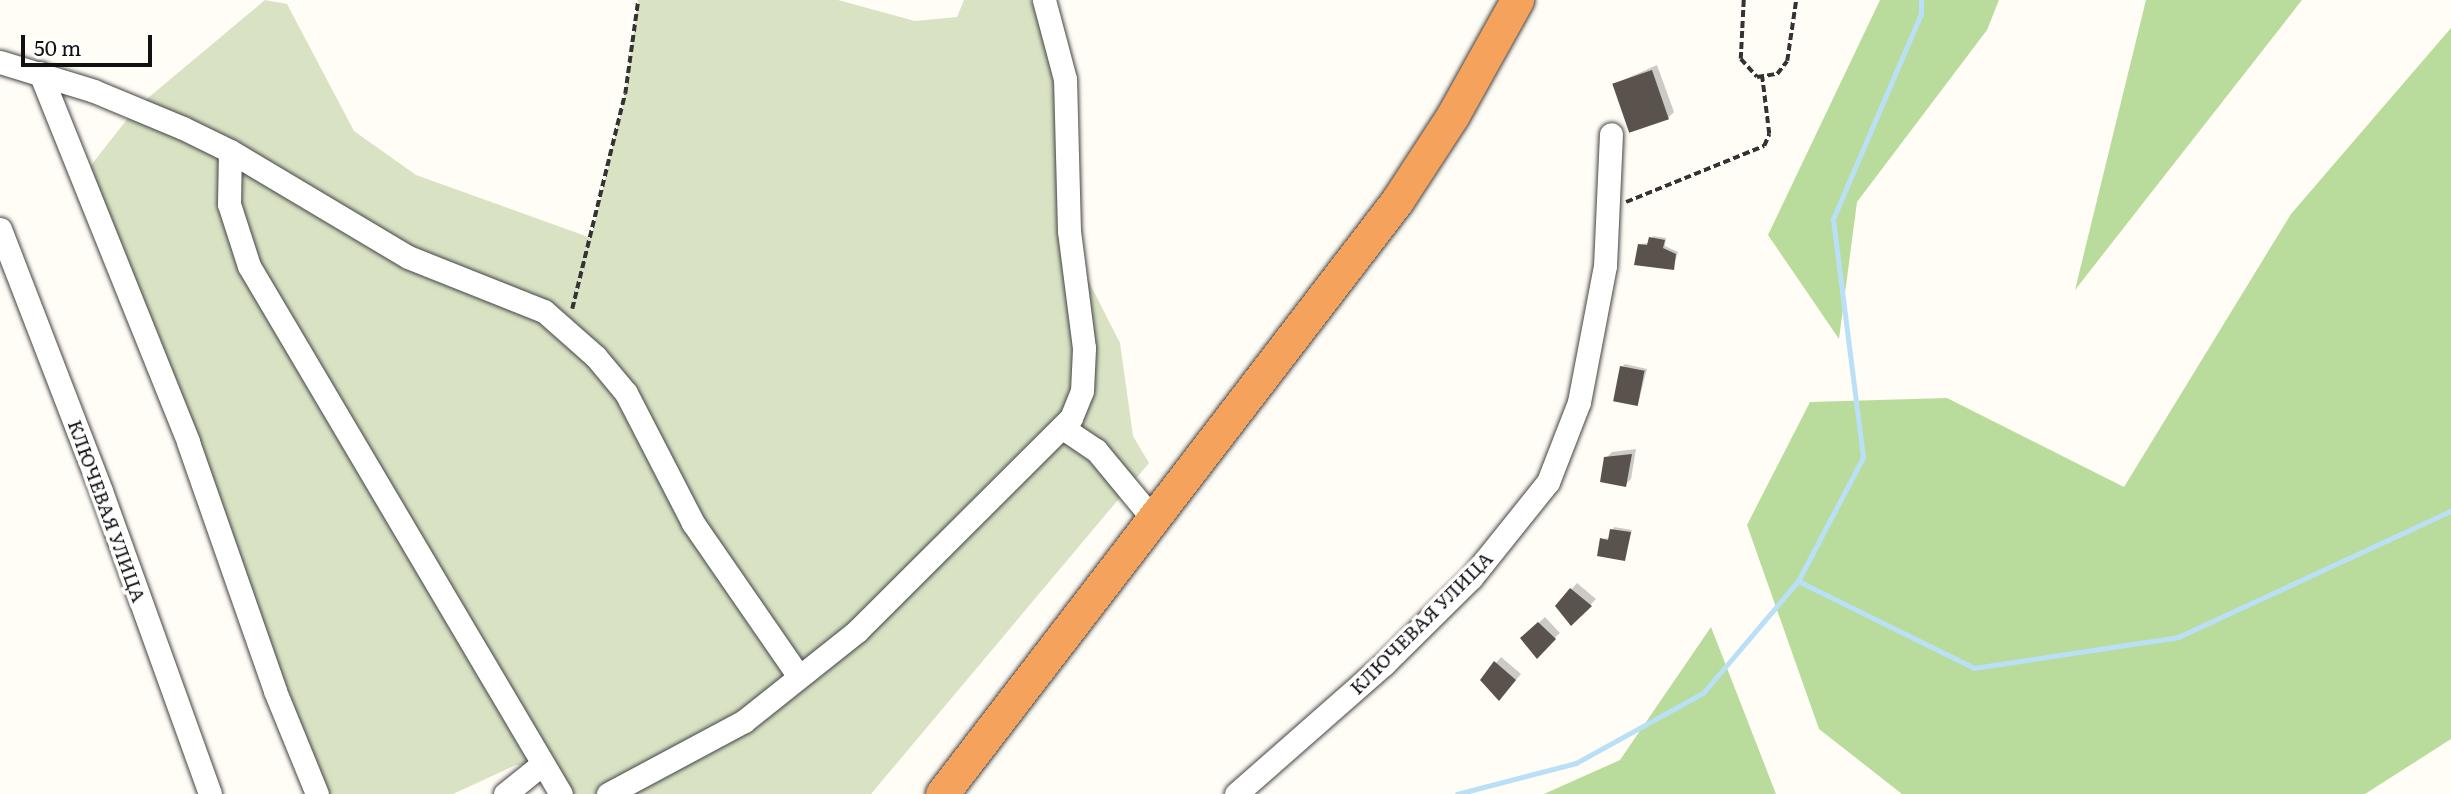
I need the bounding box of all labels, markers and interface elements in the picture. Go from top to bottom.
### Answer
scale bar [24,21,156,65]
text: 50 m [34,31,81,62]
street label: КЛЮЧЕВАЯ УЛИЦА [63,417,151,605]
street label: КЛЮЧЕВАЯ УЛИЦА [1345,547,1497,699]

